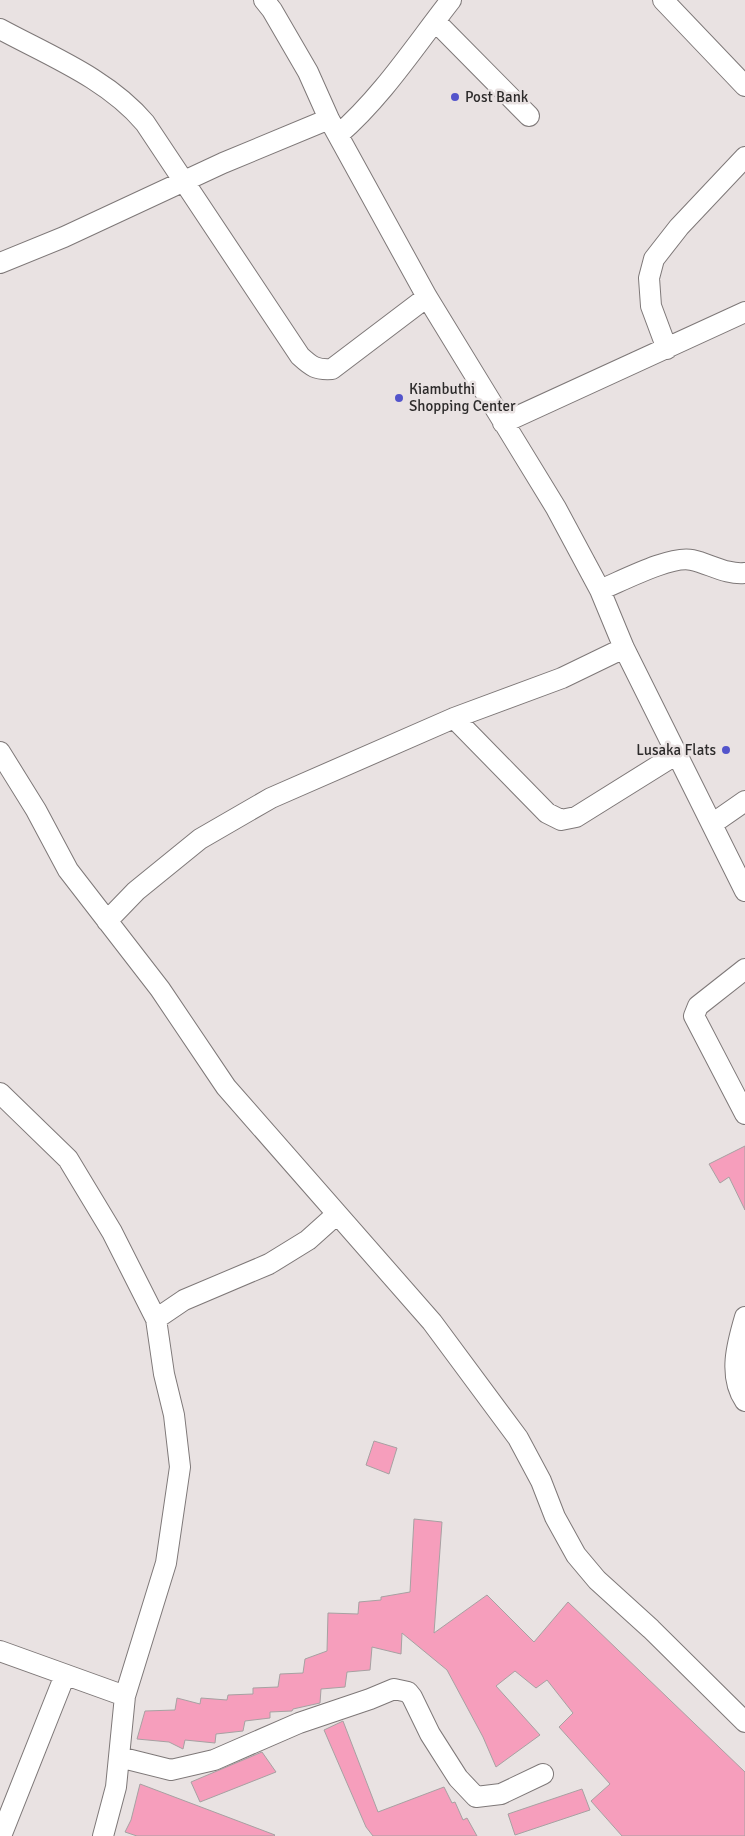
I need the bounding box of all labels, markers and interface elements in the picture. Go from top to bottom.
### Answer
place label: Post Bank [465,88,529,106]
marker: Post Bank [449,91,461,103]
place label: Kiambuthi Shopping Center [409,380,516,415]
marker: Kiambuthi Shopping Center [393,392,405,404]
place label: Lusaka Flats [636,741,716,759]
marker: Lusaka Flats [720,744,732,756]

